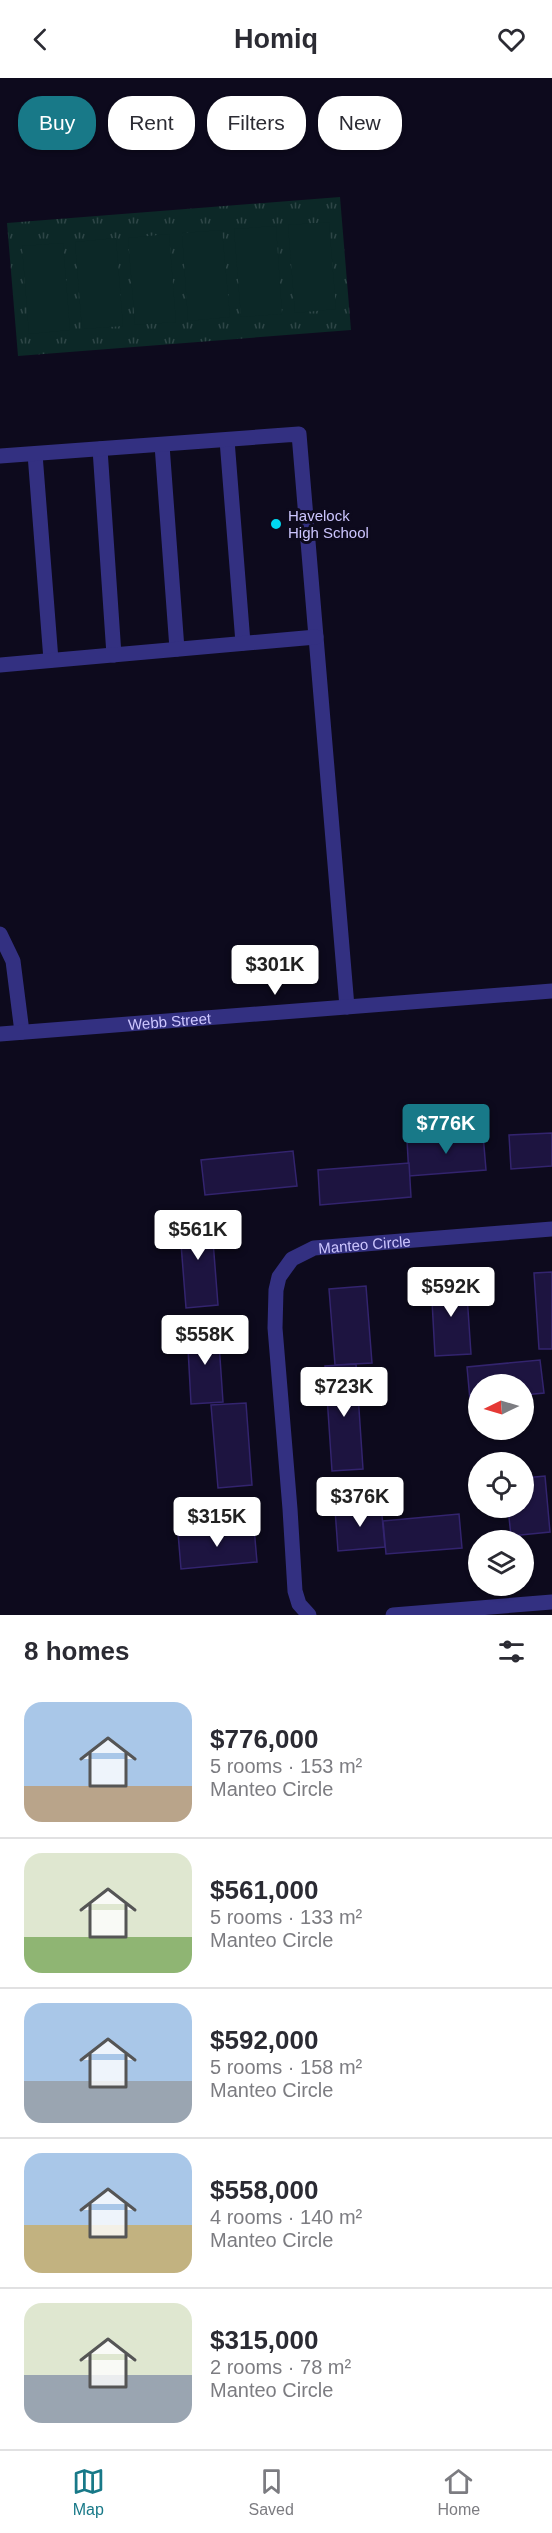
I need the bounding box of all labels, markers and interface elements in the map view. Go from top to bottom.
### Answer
icon: back [24,23,57,56]
icon: heart [495,23,528,56]
text: Homiq [234,24,318,54]
chip: Buy [18,96,96,150]
chip: Rent [108,96,195,150]
chip: Filters [207,96,306,150]
chip: New [318,96,402,150]
place label: Havelock High School [288,507,369,541]
marker: Havelock High School [269,517,283,531]
pin: $301K [233,945,317,996]
text: $301K [246,953,304,975]
street label: Webb Street [127,1009,212,1033]
pin: $776K [404,1104,488,1155]
text: $776K [417,1112,475,1134]
pin: $561K [156,1210,240,1261]
text: $561K [169,1218,227,1240]
street label: Manteo Circle [318,1232,411,1256]
pin: $592K [409,1267,493,1318]
text: $592K [422,1275,480,1297]
pin: $558K [163,1315,247,1366]
text: $558K [176,1323,234,1345]
pin: $723K [302,1367,386,1418]
north arrow [468,1374,534,1440]
map controls [468,1374,534,1596]
text: $723K [315,1375,373,1397]
button: locate [468,1452,534,1518]
pin: $376K [318,1477,402,1528]
text: $376K [331,1485,389,1507]
pin: $315K [175,1497,259,1548]
text: $315K [188,1505,246,1527]
button: layers [468,1530,534,1596]
icon: filters [495,1635,528,1668]
text: 8 homes [24,1636,130,1666]
text: $776,000 [210,1724,318,1754]
icon: home [72,1726,144,1798]
text: 5 rooms · 153 m² [210,1755,362,1777]
text: Manteo Circle [210,1778,333,1800]
text: $561,000 [210,1875,318,1905]
icon: home [72,1877,144,1949]
text: 5 rooms · 133 m² [210,1906,362,1928]
text: Manteo Circle [210,1929,333,1951]
text: $592,000 [210,2025,318,2055]
icon: home [72,2027,144,2099]
text: 5 rooms · 158 m² [210,2056,362,2078]
text: Manteo Circle [210,2079,333,2101]
text: $558,000 [210,2175,318,2205]
icon: home [72,2177,144,2249]
text: 4 rooms · 140 m² [210,2206,362,2228]
text: Manteo Circle [210,2229,333,2251]
text: $315,000 [210,2325,318,2355]
icon: home [72,2327,144,2399]
text: 2 rooms · 78 m² [210,2356,351,2378]
text: Manteo Circle [210,2379,333,2401]
tab: Map [72,2465,105,2519]
tab: Saved [248,2465,294,2519]
tab: Home [437,2465,480,2519]

